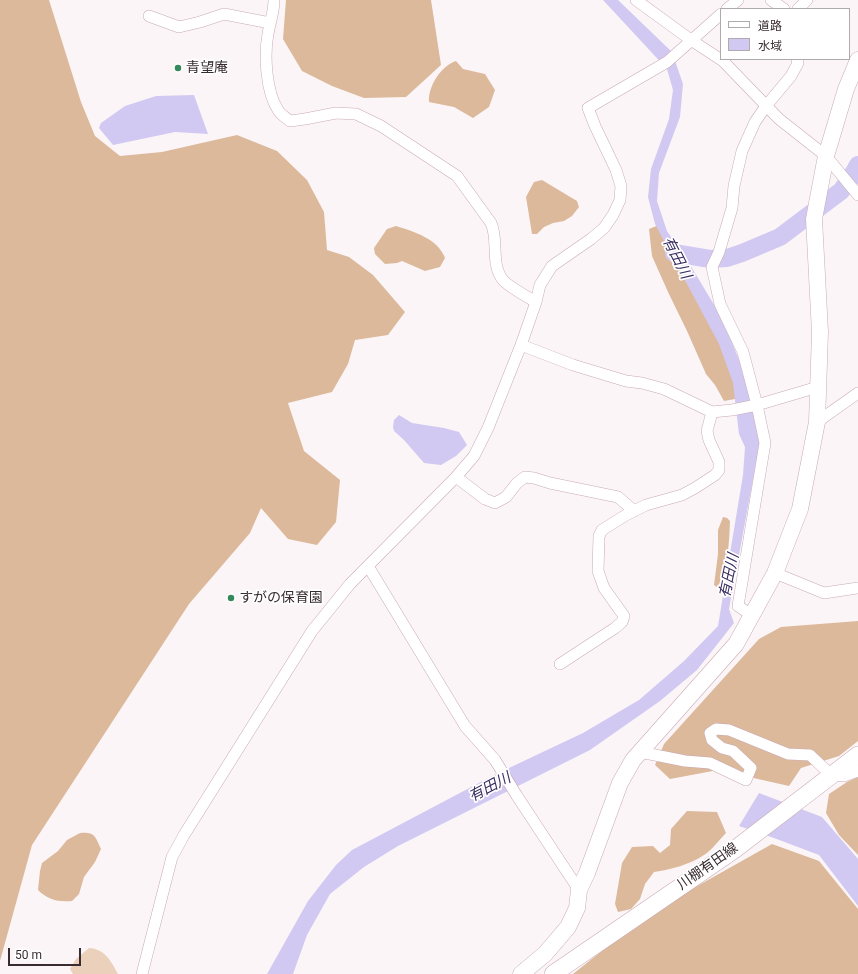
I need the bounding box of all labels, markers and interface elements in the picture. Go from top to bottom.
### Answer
legend [720,8,850,60]
text: 道路 [758,19,782,33]
text: 水域 [758,39,782,53]
place label: 青望庵 [186,60,228,76]
marker: 青望庵 [173,63,183,73]
water label: 有田川 [658,234,694,282]
water label: 有田川 [717,552,743,600]
place label: すがの保育園 [239,590,323,606]
marker: すがの保育園 [226,593,236,603]
water label: 有田川 [466,769,514,807]
street label: 川棚有田線 [675,840,741,894]
scale bar [10,940,83,966]
text: 50 m [15,948,42,962]

